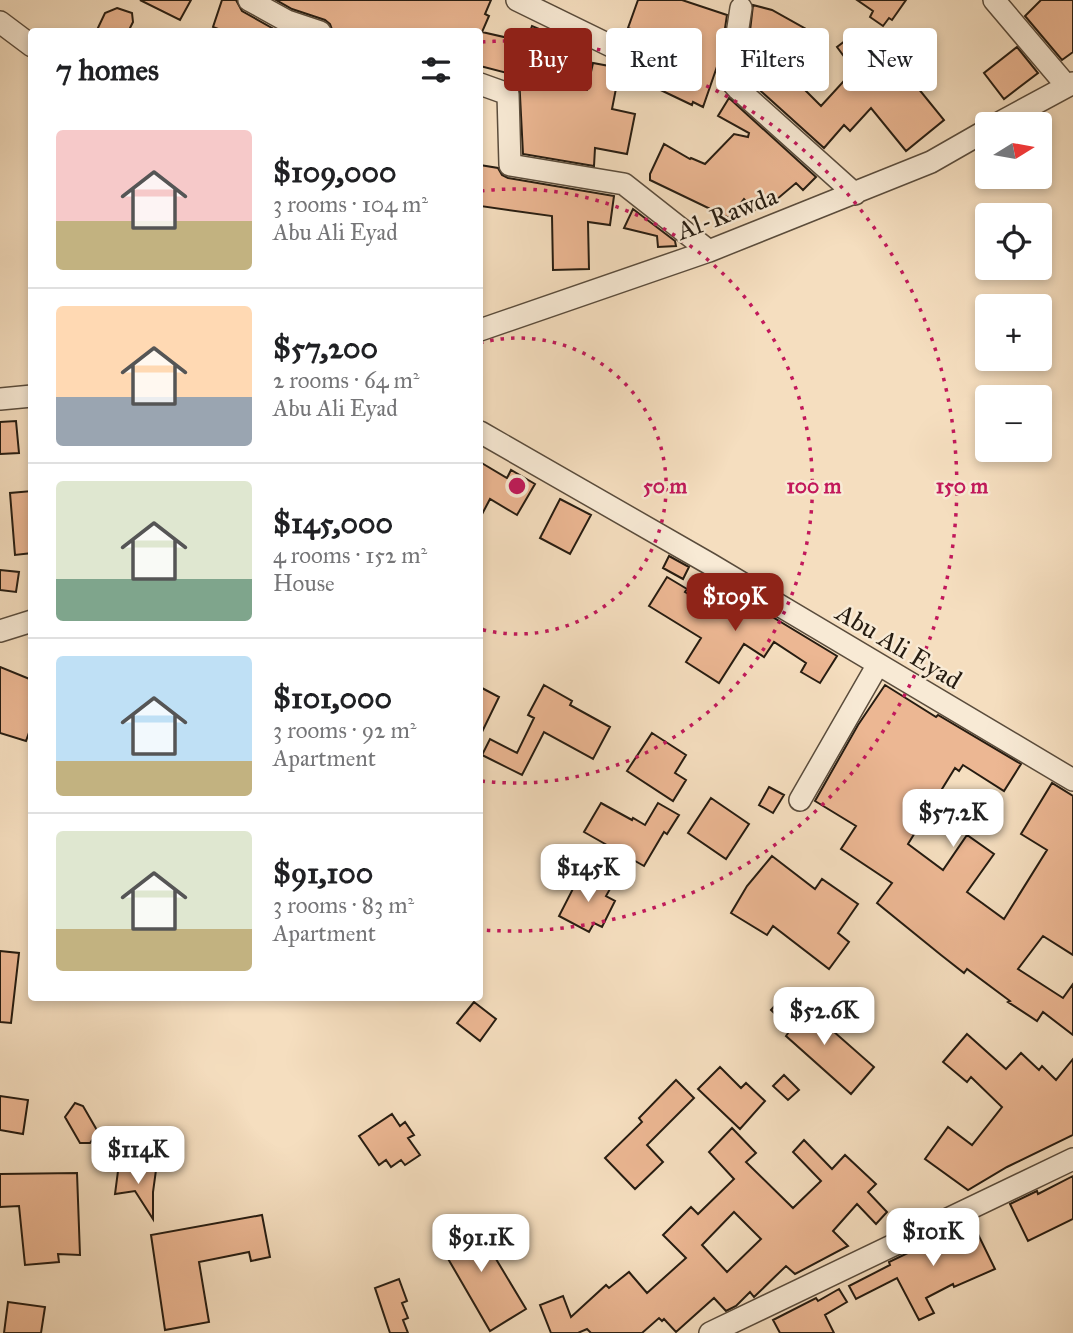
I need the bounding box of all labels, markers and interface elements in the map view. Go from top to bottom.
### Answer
chip: Buy [504,28,592,91]
chip: Rent [606,28,702,91]
chip: Filters [716,28,829,91]
chip: New [843,28,937,91]
icon: filters [417,51,455,89]
text: 7 homes [56,52,159,88]
north arrow [975,112,1052,189]
map controls [975,112,1052,462]
text: $109,000 [273,154,396,190]
icon: home [112,158,196,242]
street label: Al-Rawda [671,179,782,247]
text: 3 rooms · 104 m² [273,190,428,218]
button: locate [975,203,1052,280]
text: Abu Ali Eyad [273,218,398,246]
button: + [975,294,1052,371]
text: $57,200 [273,330,378,366]
icon: home [112,334,196,418]
text: 2 rooms · 64 m² [273,366,419,394]
button: − [975,385,1052,462]
text: Abu Ali Eyad [273,394,398,422]
text: 50 m [643,473,687,499]
text: 100 m [787,473,842,499]
text: 150 m [936,473,988,499]
centre of rings [505,474,529,498]
text: $145,000 [273,505,393,541]
icon: home [112,509,196,593]
text: 4 rooms · 152 m² [273,541,427,569]
text: House [273,569,335,597]
pin: $109K [686,574,784,633]
text: $109K [703,582,767,610]
street label: Abu Ali Eyad [829,595,968,696]
text: $101,000 [273,680,392,716]
icon: home [112,684,196,768]
text: 3 rooms · 92 m² [273,716,416,744]
text: Apartment [273,744,376,772]
pin: $57.2K [896,790,1010,849]
text: $57.2K [919,798,987,826]
pin: $145K [539,844,637,904]
text: $145K [557,853,619,881]
text: $91,100 [273,855,373,891]
icon: home [112,859,196,943]
text: 3 rooms · 83 m² [273,891,414,919]
text: Apartment [273,919,376,947]
pin: $52.6K [767,988,881,1047]
text: $52.6K [789,996,859,1024]
pin: $114K [89,1126,187,1186]
text: $114K [107,1135,169,1163]
pin: $101K [884,1208,982,1268]
pin: $91.1K [424,1214,538,1274]
text: $101K [902,1217,964,1245]
text: $91.1K [448,1223,514,1251]

